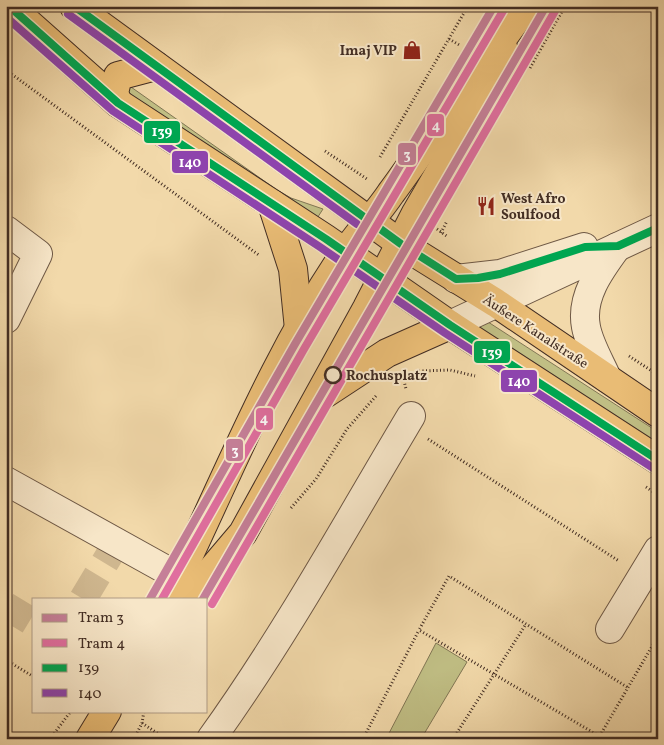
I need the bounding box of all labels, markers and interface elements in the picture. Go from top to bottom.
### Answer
shop icon: Imaj VIP [401,39,423,61]
place label: Imaj VIP [340,42,397,61]
line badge: 4 [426,113,445,137]
text: 4 [432,117,441,136]
line badge: 139 [143,120,181,144]
text: 139 [152,123,172,142]
line badge: 3 [397,142,417,166]
text: 3 [403,146,411,165]
line badge: 140 [171,150,209,174]
text: 140 [179,154,202,173]
place label: West Afro Soulfood [501,190,566,225]
restaurant icon: West Afro Soulfood [475,195,497,217]
street label: Äußere Kanalstraße [479,291,592,374]
line badge: 139 [473,340,511,364]
text: 139 [482,344,502,363]
marker: Rochusplatz [324,366,342,384]
place label: Rochusplatz [346,367,427,386]
line badge: 140 [500,369,538,393]
text: 140 [508,373,531,392]
line badge: 4 [255,407,274,431]
text: 4 [260,410,269,429]
line badge: 3 [225,438,244,462]
text: 3 [231,442,239,461]
legend [32,598,208,712]
text: Tram 3 [78,608,124,629]
text: Tram 4 [78,634,125,655]
text: 139 [78,658,99,679]
text: 140 [78,684,102,705]

